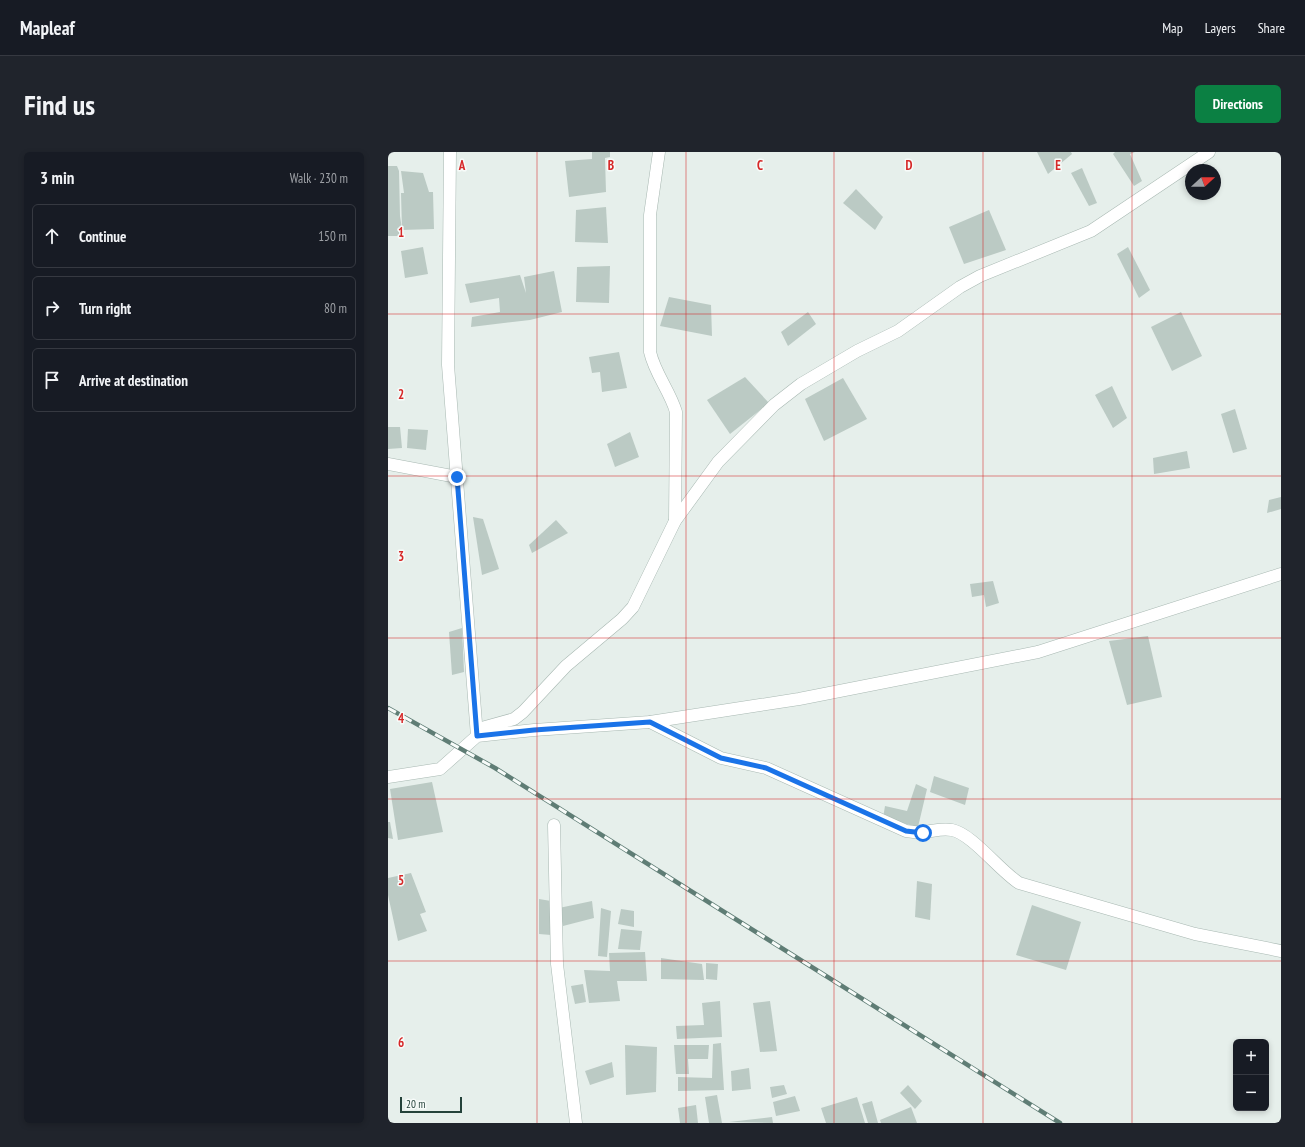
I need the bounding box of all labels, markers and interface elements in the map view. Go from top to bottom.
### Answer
text: Mapleaf [20,16,75,40]
text: Map [1162,19,1183,37]
text: Layers [1205,19,1236,37]
text: Share [1258,19,1285,37]
button: Directions [1195,85,1281,123]
text: Find us [24,86,95,123]
text: A [458,157,466,174]
text: B [608,157,614,174]
text: C [757,157,763,174]
text: D [906,157,913,174]
text: E [1055,157,1061,174]
north arrow [1185,164,1221,200]
text: 3 min [40,167,74,189]
text: Walk · 230 m [290,170,348,187]
text: 1 [398,224,404,241]
icon: ahead [41,225,63,247]
text: Continue [79,227,126,246]
text: 150 m [318,228,347,245]
icon: right [41,297,63,319]
text: Turn right [79,299,131,318]
text: 80 m [324,300,347,317]
icon: arrive [41,369,63,391]
text: Arrive at destination [79,371,188,390]
text: 2 [398,386,404,403]
route end [448,468,466,486]
text: 3 [398,548,404,565]
text: 4 [398,710,405,727]
route start [914,824,932,842]
text: 5 [398,872,404,889]
text: 6 [398,1034,404,1051]
map controls [1233,1039,1269,1111]
button: + [1233,1039,1269,1075]
button: − [1233,1075,1269,1111]
scale bar [400,1095,462,1114]
text: 20 m [406,1097,425,1111]

